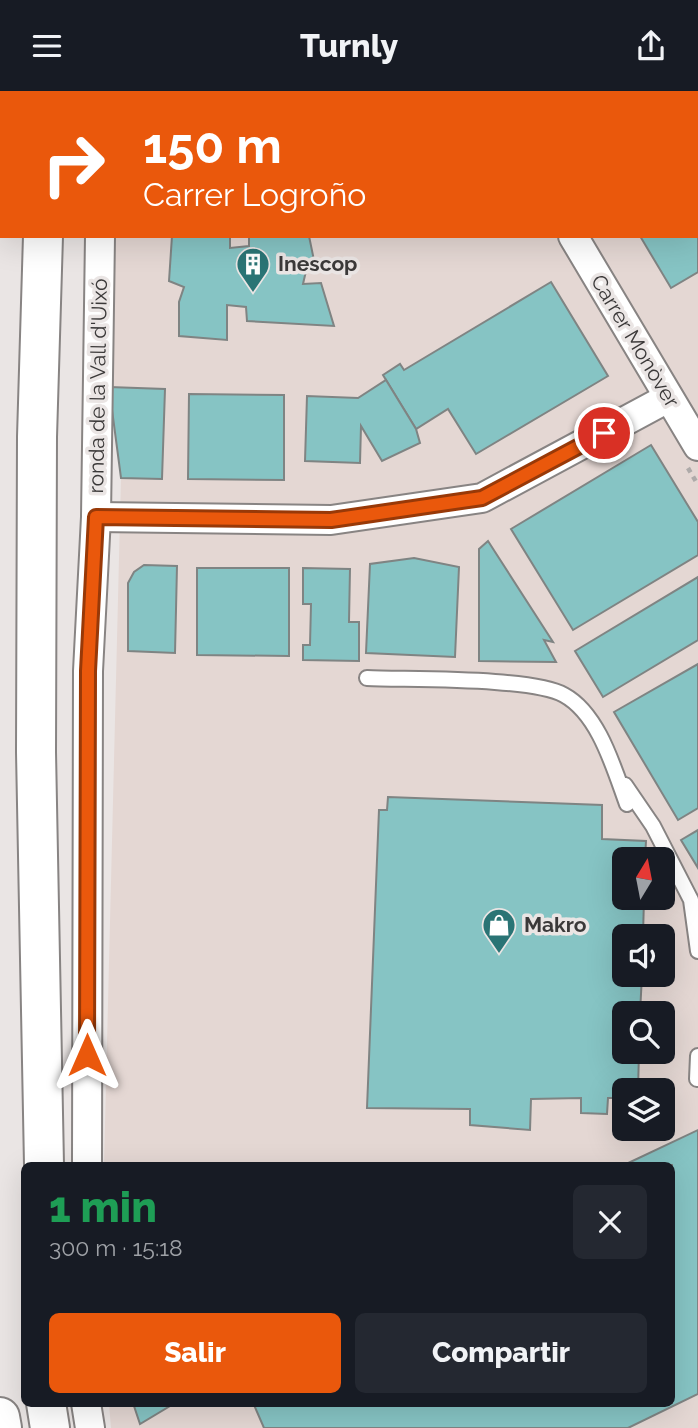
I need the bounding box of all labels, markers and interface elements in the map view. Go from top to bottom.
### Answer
icon: menu [28,27,66,65]
text: Turnly [300,27,398,64]
icon: share [632,27,670,65]
text: 150 m [143,117,282,174]
icon: right [28,119,119,210]
text: Carrer Logroño [143,176,366,213]
building icon: Inescop [234,245,272,294]
place label: Inescop [278,251,357,276]
street label: Carrer Monòver [586,270,685,412]
street label: ronda de la Vall d'Uixó [83,278,112,494]
pin [574,403,634,463]
icon: arrive [585,414,623,452]
north arrow [612,847,676,910]
map controls [612,847,675,1141]
shop icon: Makro [480,906,518,955]
place label: Makro [524,912,587,937]
button: sound [612,924,675,987]
button: search [612,1001,675,1064]
position arrow [50,1018,124,1092]
button: layers [612,1078,675,1141]
text: 1 min [49,1183,157,1232]
button: close [573,1185,647,1259]
text: 300 m · 15:18 [49,1234,183,1261]
button: Salir [49,1313,341,1393]
button: Compartir [355,1313,647,1393]

